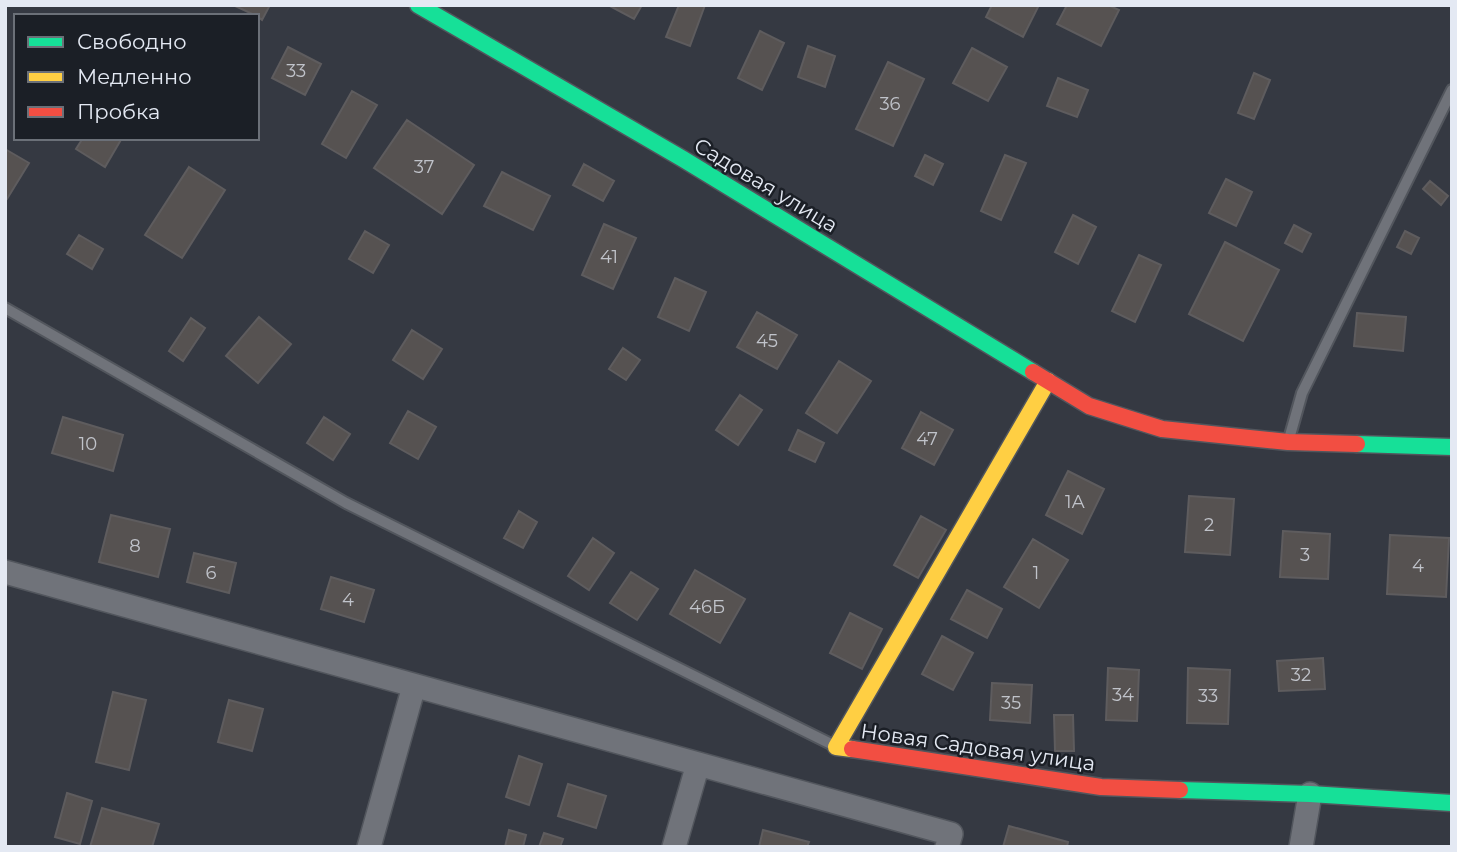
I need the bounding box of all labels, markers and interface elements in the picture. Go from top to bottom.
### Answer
legend [14,14,259,140]
text: Свободно [77,29,187,54]
house number: 33 [286,60,306,82]
text: Медленно [77,64,192,89]
house number: 36 [879,93,901,115]
text: Пробка [77,99,160,124]
street label: Садовая улица [690,132,842,238]
house number: 37 [414,156,434,178]
house number: 41 [600,246,618,268]
house number: 45 [756,330,778,352]
house number: 47 [916,428,938,450]
house number: 10 [79,433,97,455]
house number: 1А [1065,491,1086,513]
house number: 2 [1204,514,1214,536]
house number: 8 [129,535,141,557]
house number: 3 [1300,544,1310,566]
house number: 4 [1412,555,1424,577]
house number: 6 [206,562,217,584]
house number: 1 [1033,562,1039,584]
house number: 4 [342,589,354,611]
house number: 46Б [689,596,725,618]
house number: 32 [1291,664,1311,686]
house number: 34 [1112,684,1134,706]
house number: 33 [1198,685,1218,707]
house number: 35 [1001,692,1021,714]
street label: Новая Садовая улица [859,718,1097,776]

